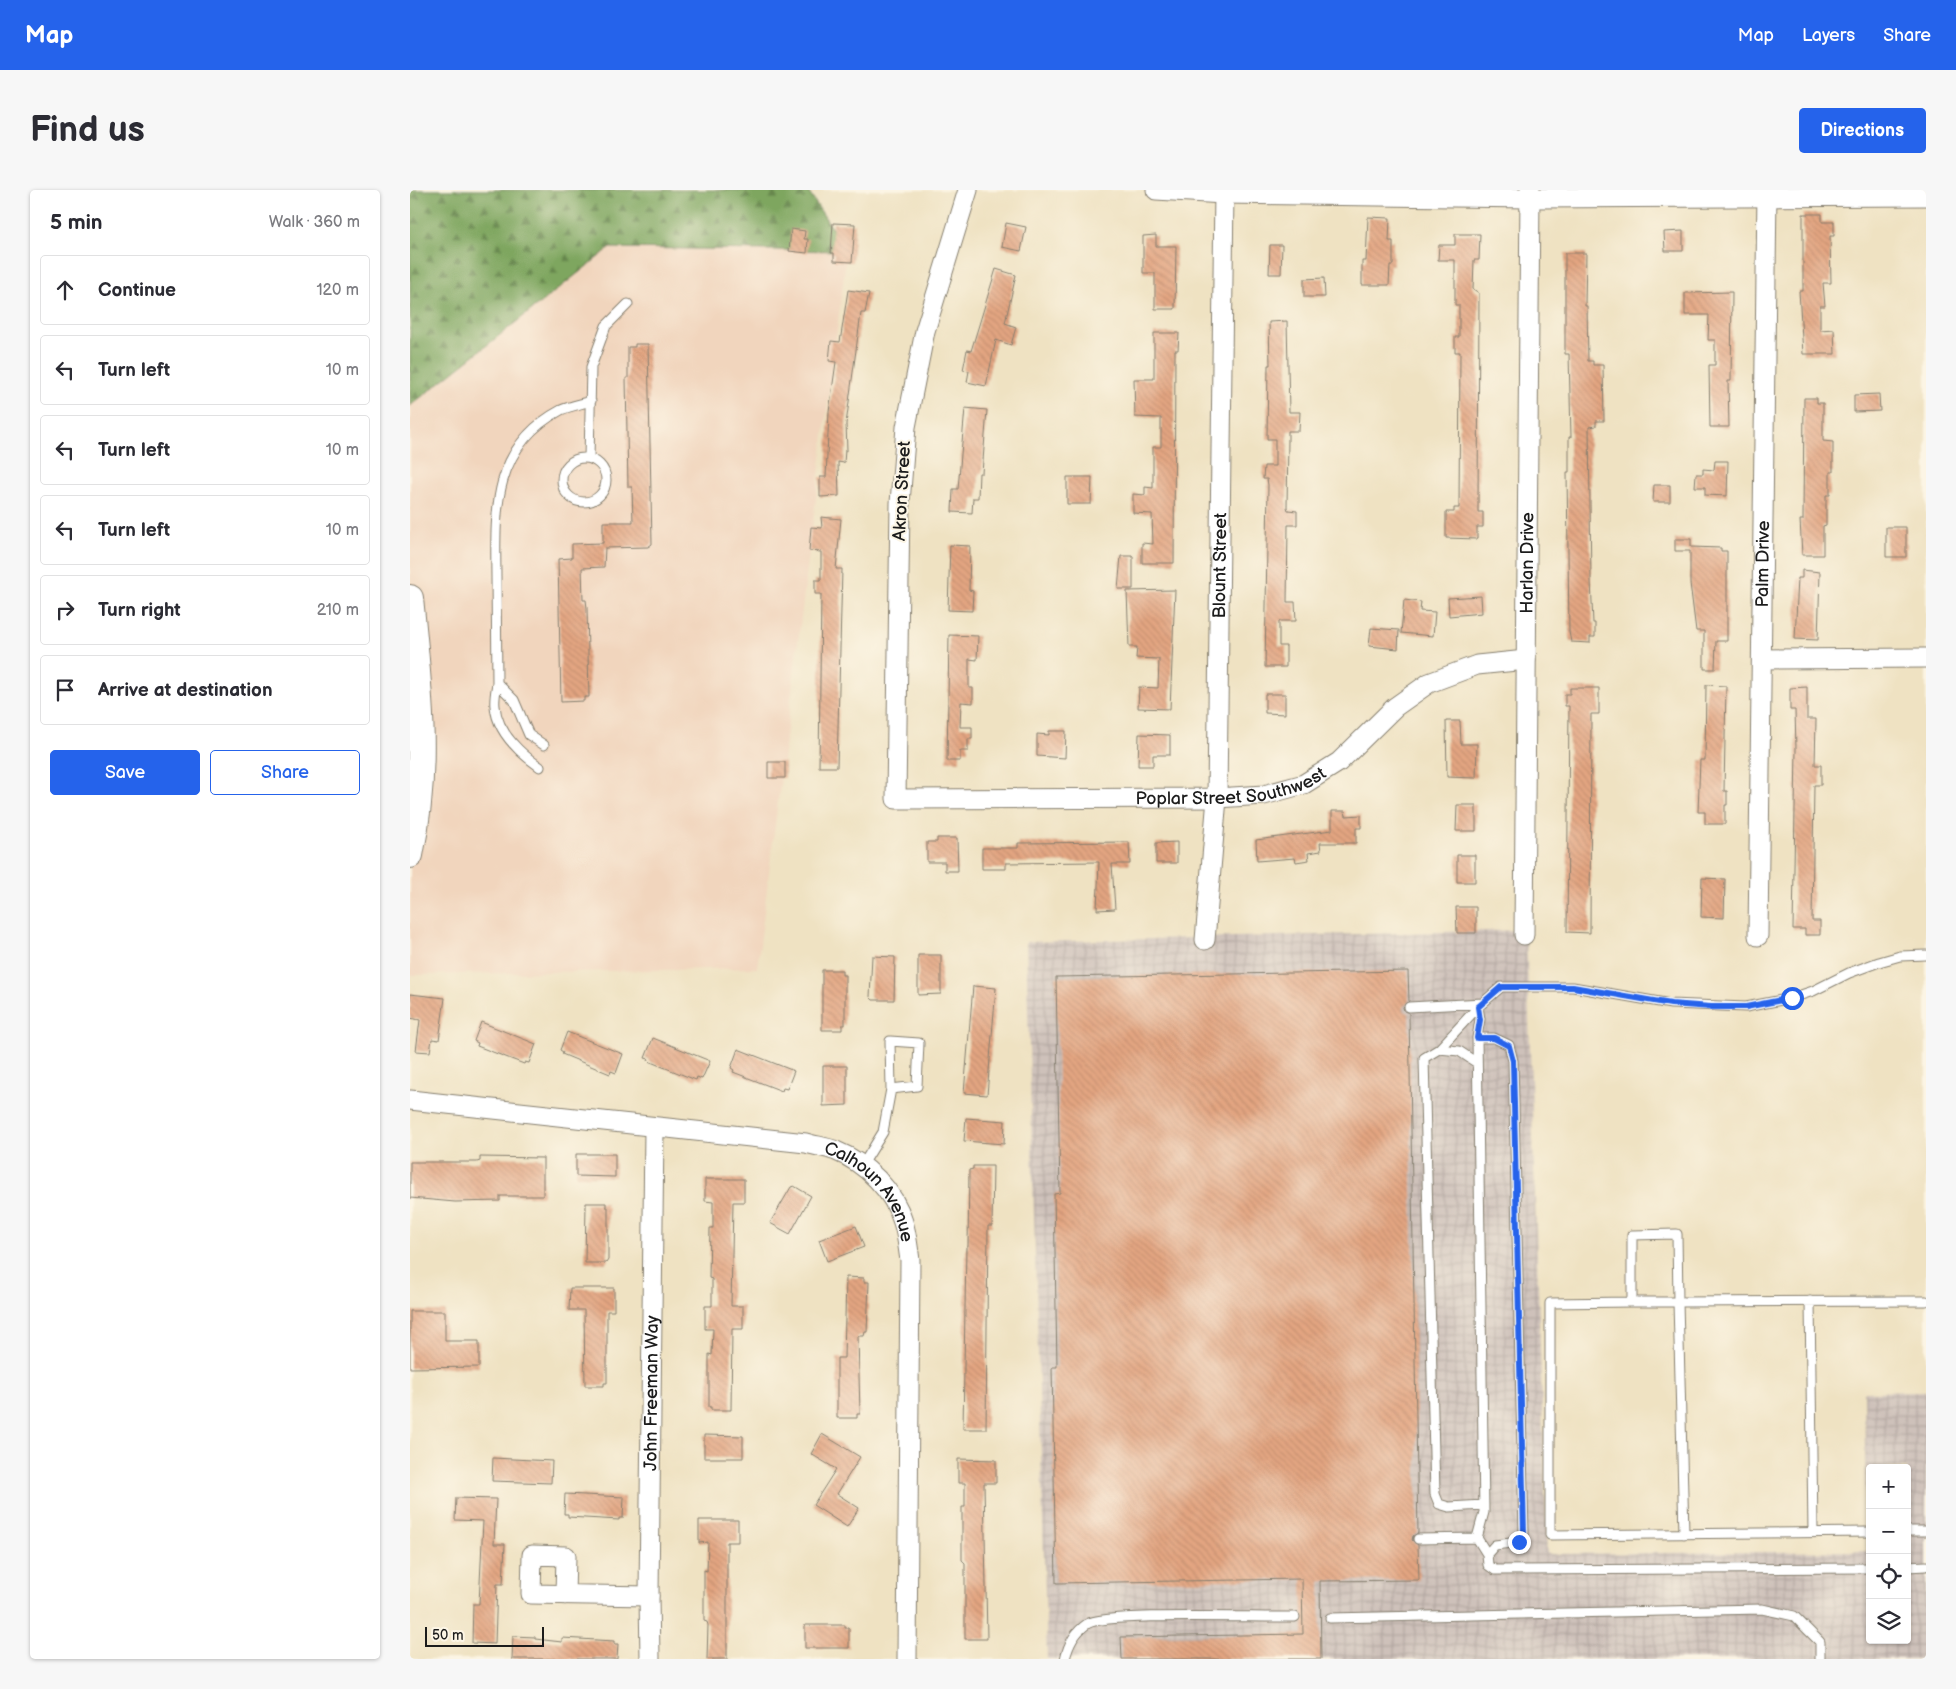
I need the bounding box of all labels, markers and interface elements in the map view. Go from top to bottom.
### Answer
text: Map [25,21,73,50]
text: Map [1738,25,1774,46]
text: Layers [1802,25,1855,46]
text: Share [1883,25,1931,46]
button: Directions [1799,108,1926,153]
text: Find us [30,109,145,152]
text: 5 min [50,210,103,235]
text: Walk · 360 m [269,213,360,232]
icon: ahead [51,276,79,304]
text: Continue [98,279,176,302]
text: 120 m [316,281,359,300]
icon: left [51,356,79,384]
text: Turn left [98,359,170,382]
text: 10 m [326,361,359,380]
icon: left [51,436,79,464]
text: Turn left [98,439,170,462]
street label: Akron Street [889,440,915,542]
text: 10 m [326,441,359,460]
street label: Blount Street [1209,512,1231,619]
street label: Harlan Drive [1516,512,1538,614]
icon: left [51,516,79,544]
text: Turn left [98,519,170,542]
street label: Palm Drive [1751,520,1774,608]
text: 10 m [326,521,359,540]
icon: right [51,596,79,624]
text: Turn right [98,599,181,622]
text: 210 m [317,601,359,620]
icon: arrive [51,676,79,704]
text: Arrive at destination [98,679,273,702]
button: Save [50,750,200,795]
button: Share [210,750,360,795]
street label: Poplar Street Southwest [1136,762,1330,809]
route start [1781,987,1804,1010]
street label: Calhoun Avenue [822,1137,918,1244]
street label: John Freeman Way [640,1314,663,1471]
map controls [1866,1464,1911,1644]
button: + [1866,1464,1911,1509]
button: − [1866,1509,1911,1554]
route end [1508,1531,1531,1554]
button: locate [1866,1554,1911,1599]
button: layers [1866,1599,1911,1644]
scale bar [425,1624,544,1647]
text: 50 m [432,1627,464,1644]

